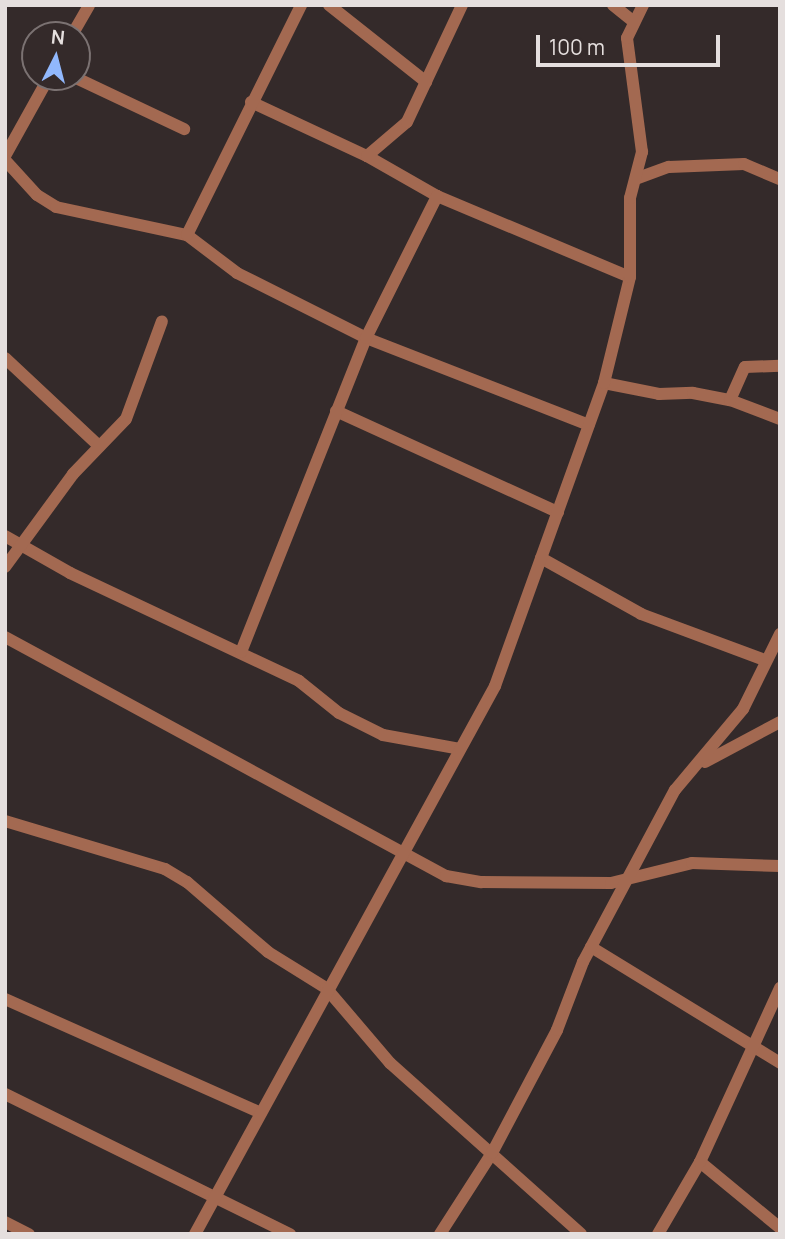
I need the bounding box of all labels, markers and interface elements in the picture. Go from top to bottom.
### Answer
north arrow [21,21,91,91]
scale bar [540,21,724,65]
text: N [50,23,66,51]
text: 100 m [549,33,605,61]

